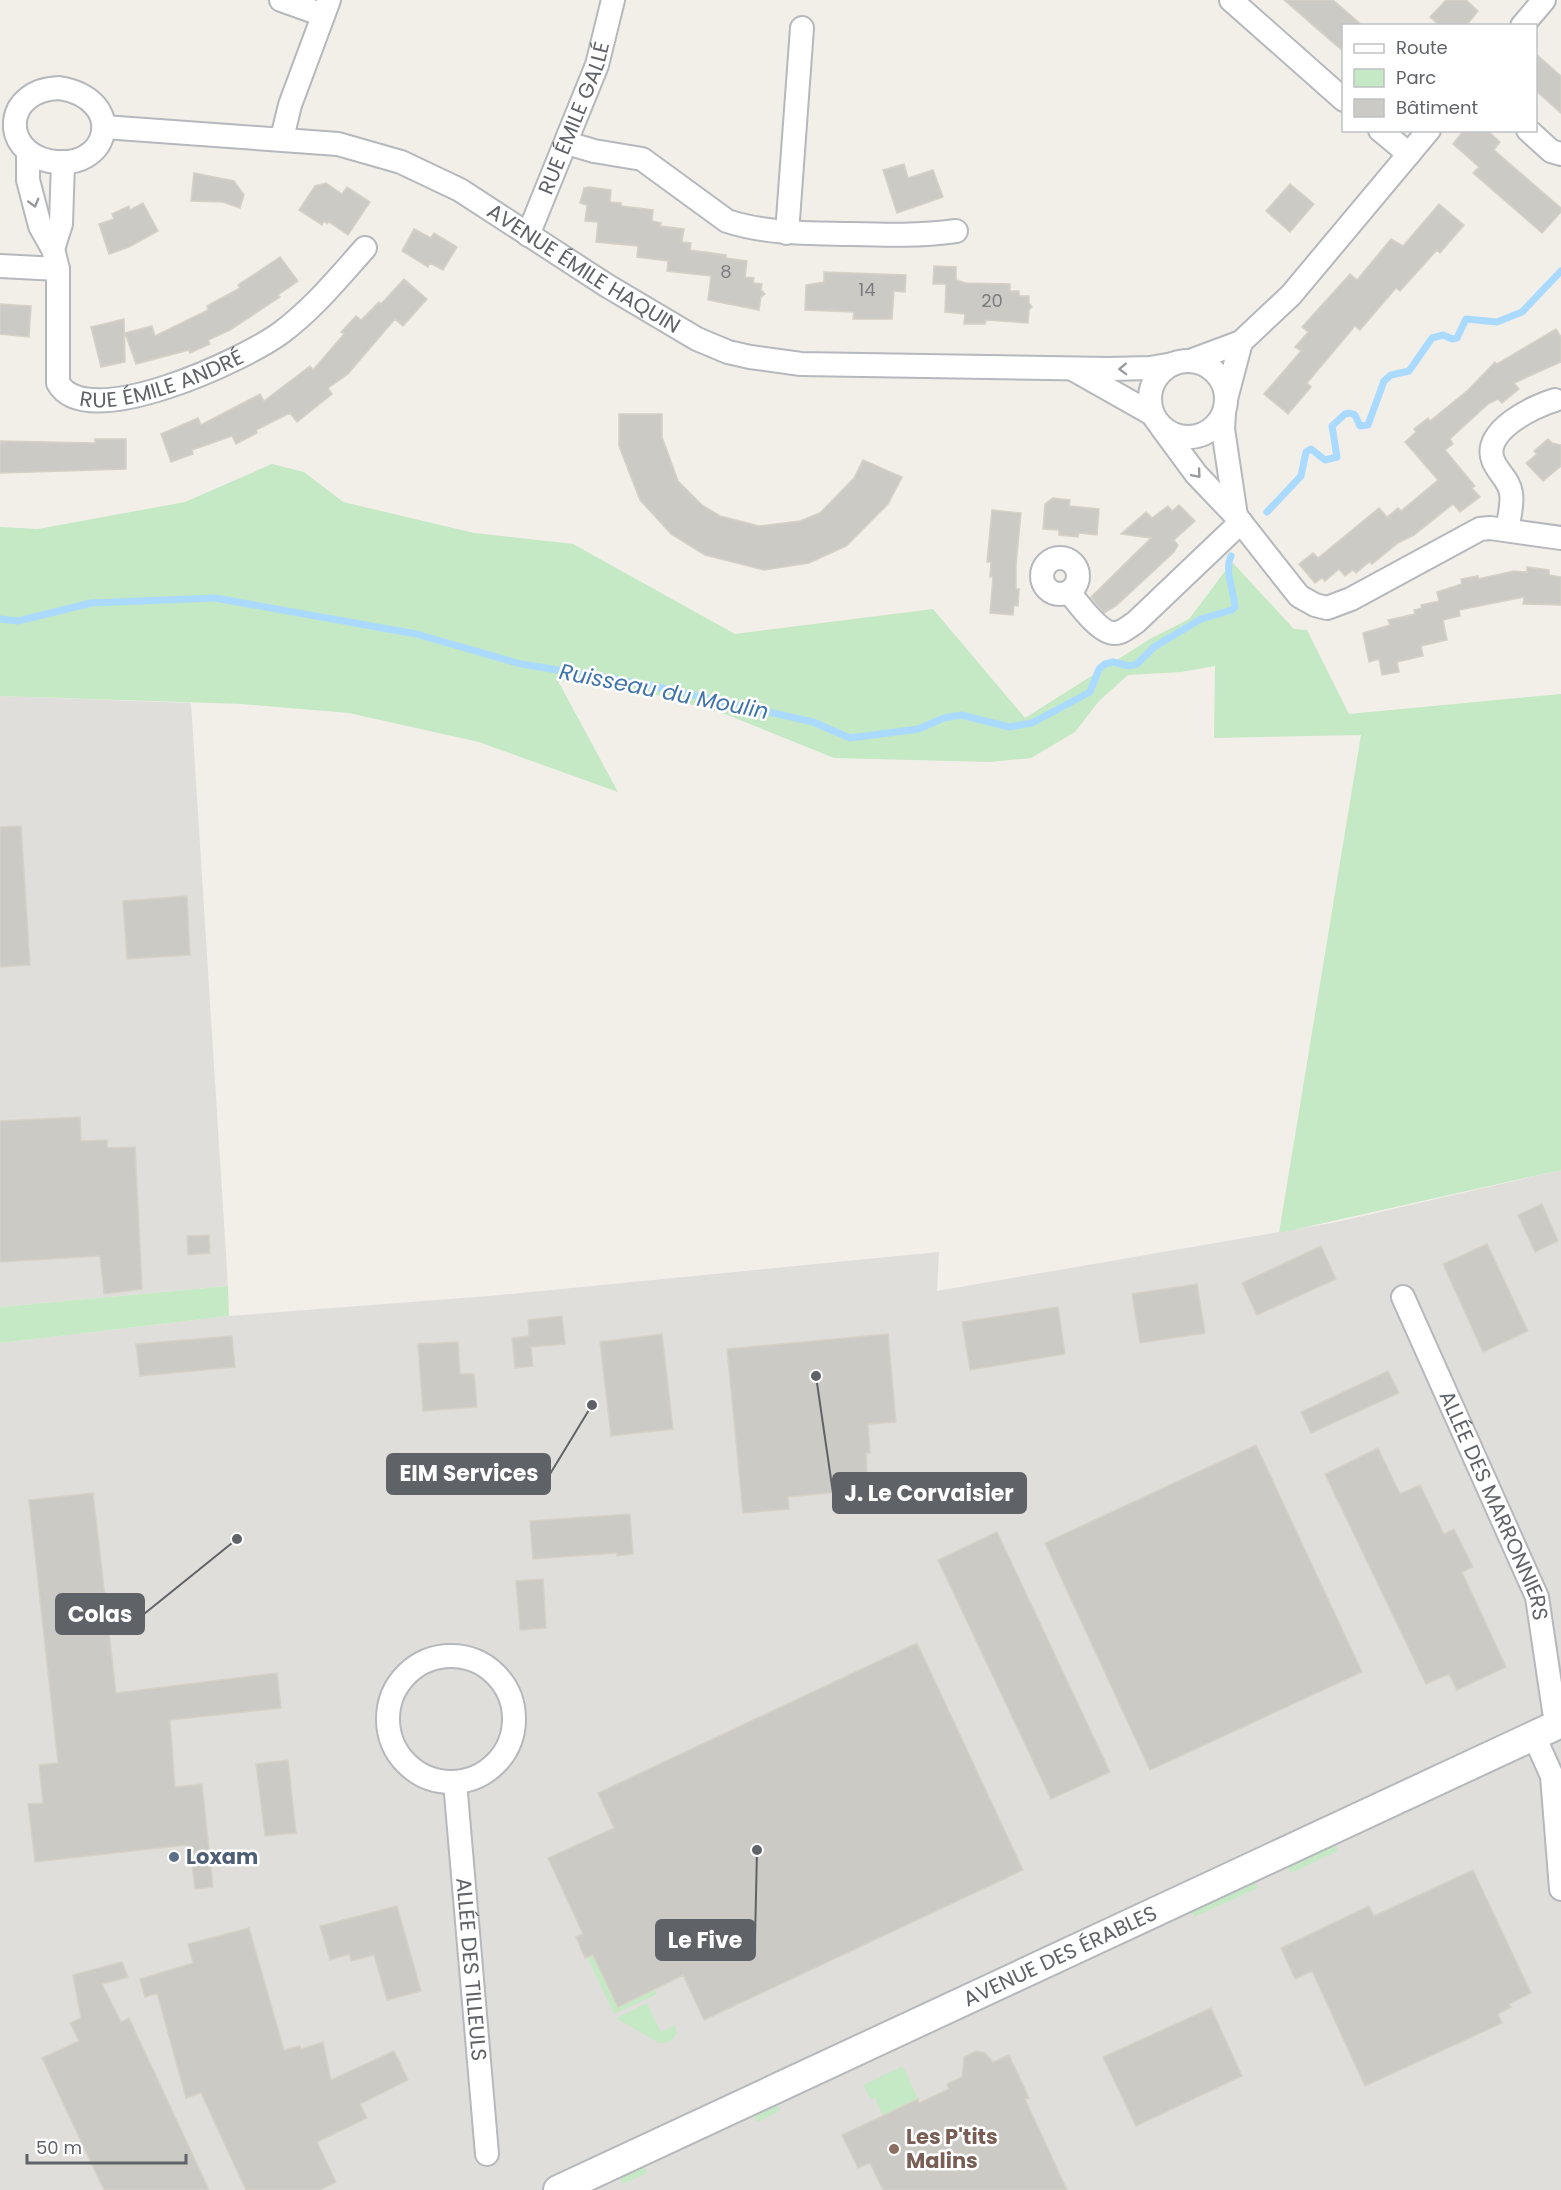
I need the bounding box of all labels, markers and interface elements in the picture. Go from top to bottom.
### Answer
legend [1342,24,1537,132]
text: Route [1396,35,1448,60]
street label: RUE ÉMILE GALLÉ [531,38,616,199]
text: Parc [1396,65,1436,90]
text: Bâtiment [1396,95,1478,120]
street label: AVENUE ÉMILE HAQUIN [482,196,686,340]
one-way arrow [26,198,39,208]
house number: 8 [720,259,732,284]
house number: 14 [858,277,876,302]
house number: 20 [981,288,1003,313]
street label: RUE ÉMILE ANDRÉ [78,342,248,414]
one-way arrow [1118,362,1127,375]
one-way arrow [1189,467,1200,478]
water label: Ruisseau du Moulin [557,656,771,727]
street label: ALLÉE DES MARRONNIERS [1433,1386,1555,1622]
callout: EIM Services [387,1454,550,1494]
text: EIM Services [399,1458,539,1489]
callout: J. Le Corvaisier [833,1473,1026,1513]
text: J. Le Corvaisier [844,1478,1014,1509]
callout: Colas [56,1594,144,1634]
text: Colas [68,1599,132,1630]
place label: Loxam [186,1842,258,1871]
marker: Loxam [167,1850,181,1864]
street label: ALLÉE DES TILLEULS [449,1876,494,2062]
street label: AVENUE DES ÉRABLES [958,1898,1162,2013]
callout: Le Five [656,1920,755,1960]
text: Le Five [668,1925,742,1956]
place label: Les P'tits Malins [906,2122,998,2175]
scale bar [27,2127,186,2165]
text: 50 m [36,2135,82,2160]
marker: Les P'tits Malins [887,2142,901,2156]

